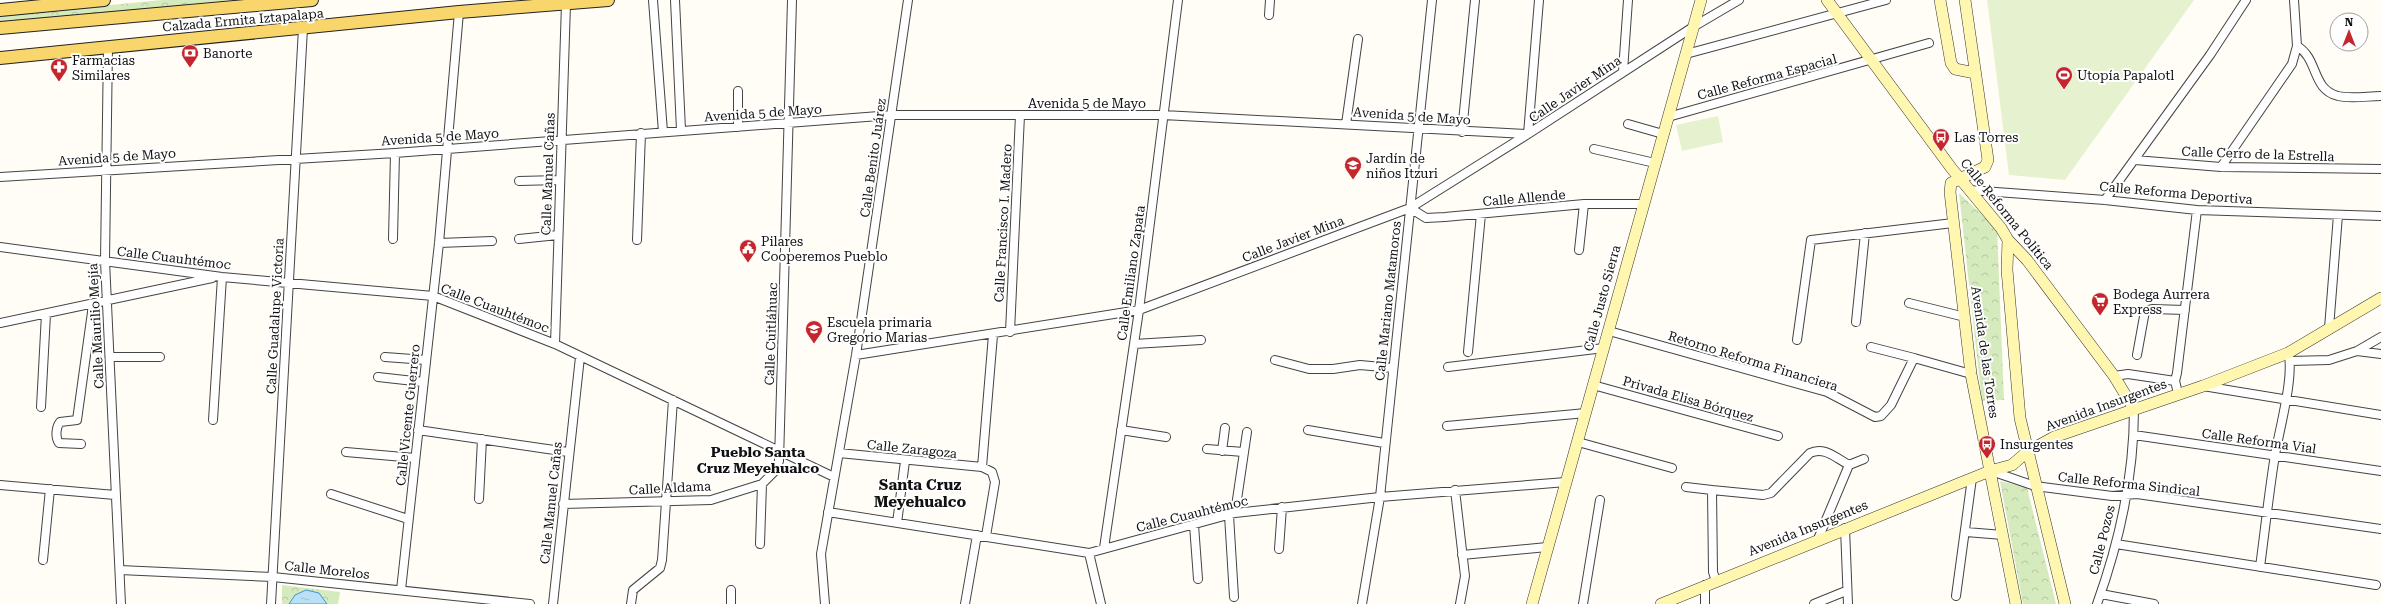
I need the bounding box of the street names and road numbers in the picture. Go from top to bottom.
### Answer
street label: Calzada Ermita Iztapalapa [162,5,324,35]
street label: Calle Reforma Espacial [1696,51,1838,103]
street label: Calle Javier Mina [1526,53,1624,125]
street label: Avenida 5 de Mayo [1028,96,1146,111]
street label: Calle Benito Juárez [857,98,889,218]
street label: Avenida 5 de Mayo [704,101,822,125]
street label: Avenida 5 de Mayo [1353,104,1471,128]
street label: Calle Manuel Cañas [538,112,558,236]
street label: Avenida 5 de Mayo [381,125,499,149]
street label: Calle Francisco I. Madero [991,143,1015,303]
street label: Calle Cerro de la Estrella [2181,144,2335,164]
street label: Avenida 5 de Mayo [58,145,176,169]
street label: Calle Reforma Política [1957,155,2057,273]
street label: Calle Reforma Deportiva [2099,179,2253,207]
street label: Calle Allende [1482,187,1566,209]
street label: Calle Emiliano Zapata [1114,204,1148,342]
street label: Calle Javier Mina [1240,213,1346,265]
street label: Calle Mariano Matamoros [1372,220,1404,382]
street label: Calle Guadalupe Victoria [263,237,287,395]
street label: Calle Justo Sierra [1581,243,1623,353]
street label: Calle Cuauhtémoc [116,244,232,272]
street label: Calle Maurilio Mejía [85,263,107,389]
street label: Calle Cuauhtémoc [439,280,551,336]
street label: Calle Cuitláhuac [762,282,780,386]
street label: Avenida de las Torres [1968,285,2002,419]
street label: Retorno Reforma Financiera [1666,328,1840,394]
street label: Calle Vicente Guerrero [393,343,423,487]
street label: Privada Elisa Bórquez [1621,373,1755,425]
street label: Avenida Insurgentes [2044,376,2168,434]
street label: Calle Reforma Vial [2201,426,2317,456]
street label: Calle Zaragoza [866,437,958,461]
street label: Calle Manuel Cañas [537,441,565,565]
street label: Calle Reforma Sindical [2057,469,2201,499]
street label: Calle Aldama [628,478,712,498]
street label: Calle Cuauhtémoc [1134,493,1250,535]
street label: Avenida Insurgentes [1746,497,1870,559]
street label: Calle Pozos [2086,504,2118,576]
street label: Calle Morelos [284,558,370,582]

